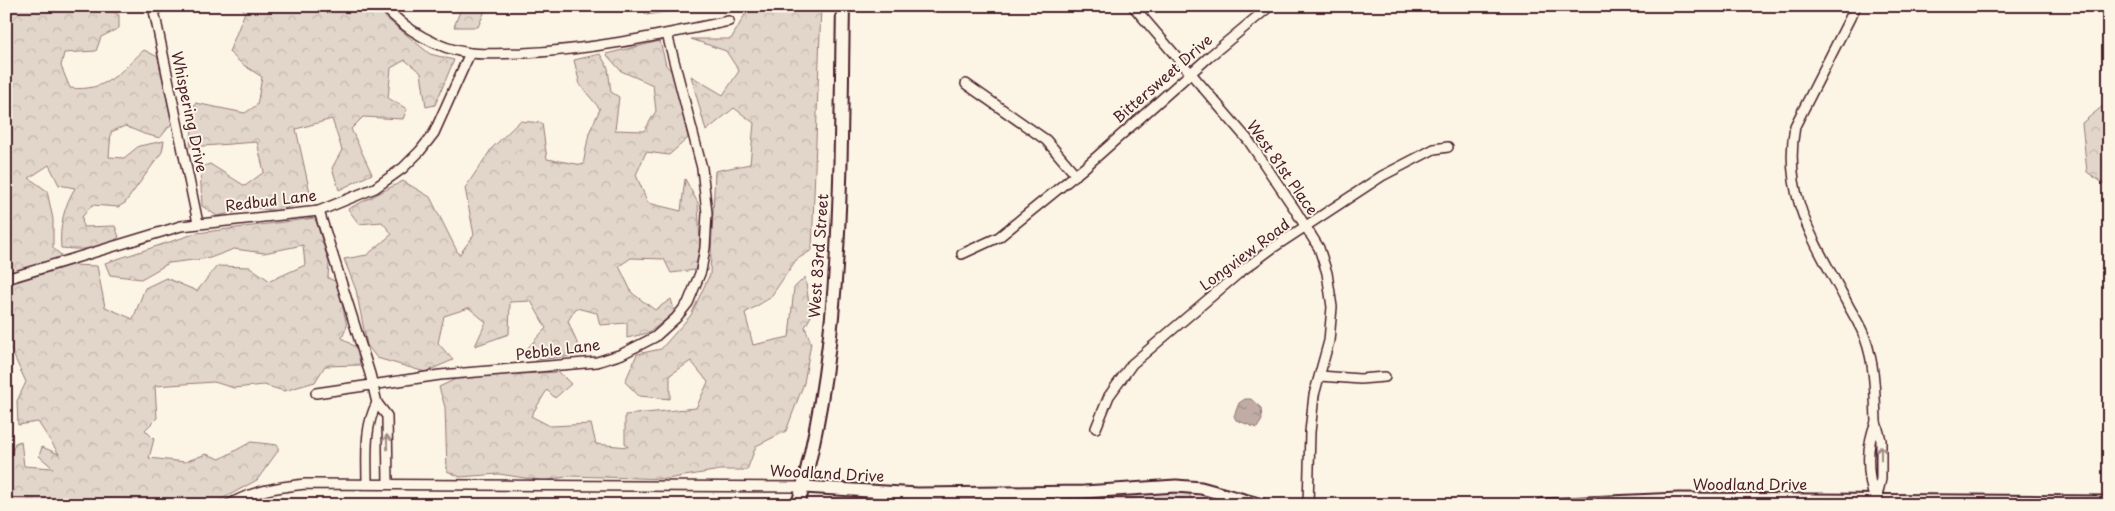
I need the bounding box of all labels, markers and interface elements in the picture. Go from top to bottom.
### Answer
street label: Bittersweet Drive [1107,28,1217,128]
street label: Whispering Drive [166,49,215,174]
street label: West 81st Place [1242,115,1325,219]
street label: Redbud Lane [224,182,318,217]
street label: West 83rd Street [802,193,833,319]
street label: Longview Road [1194,212,1294,295]
street label: Pebble Lane [514,332,602,365]
one-way arrow [383,434,392,450]
one-way arrow [1876,445,1886,462]
street label: Woodland Drive [769,458,885,487]
street label: Woodland Drive [1693,472,1807,495]

